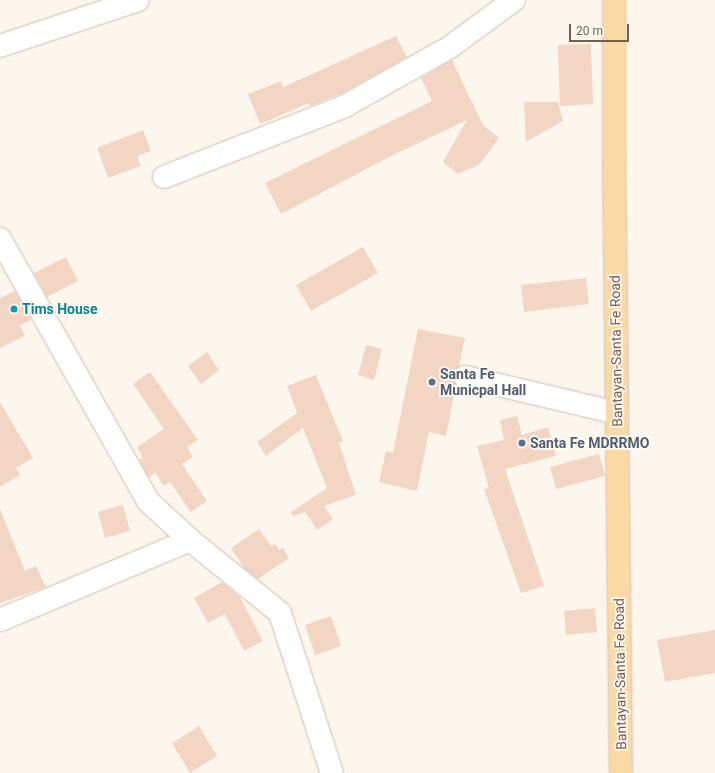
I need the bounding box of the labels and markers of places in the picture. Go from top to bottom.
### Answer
place label: Tims House [22,301,98,317]
marker: Tims House [9,304,19,314]
place label: Santa Fe Municpal Hall [440,366,526,398]
marker: Santa Fe Municpal Hall [427,377,437,387]
place label: Santa Fe MDRRMO [530,435,649,451]
marker: Santa Fe MDRRMO [517,438,527,448]

